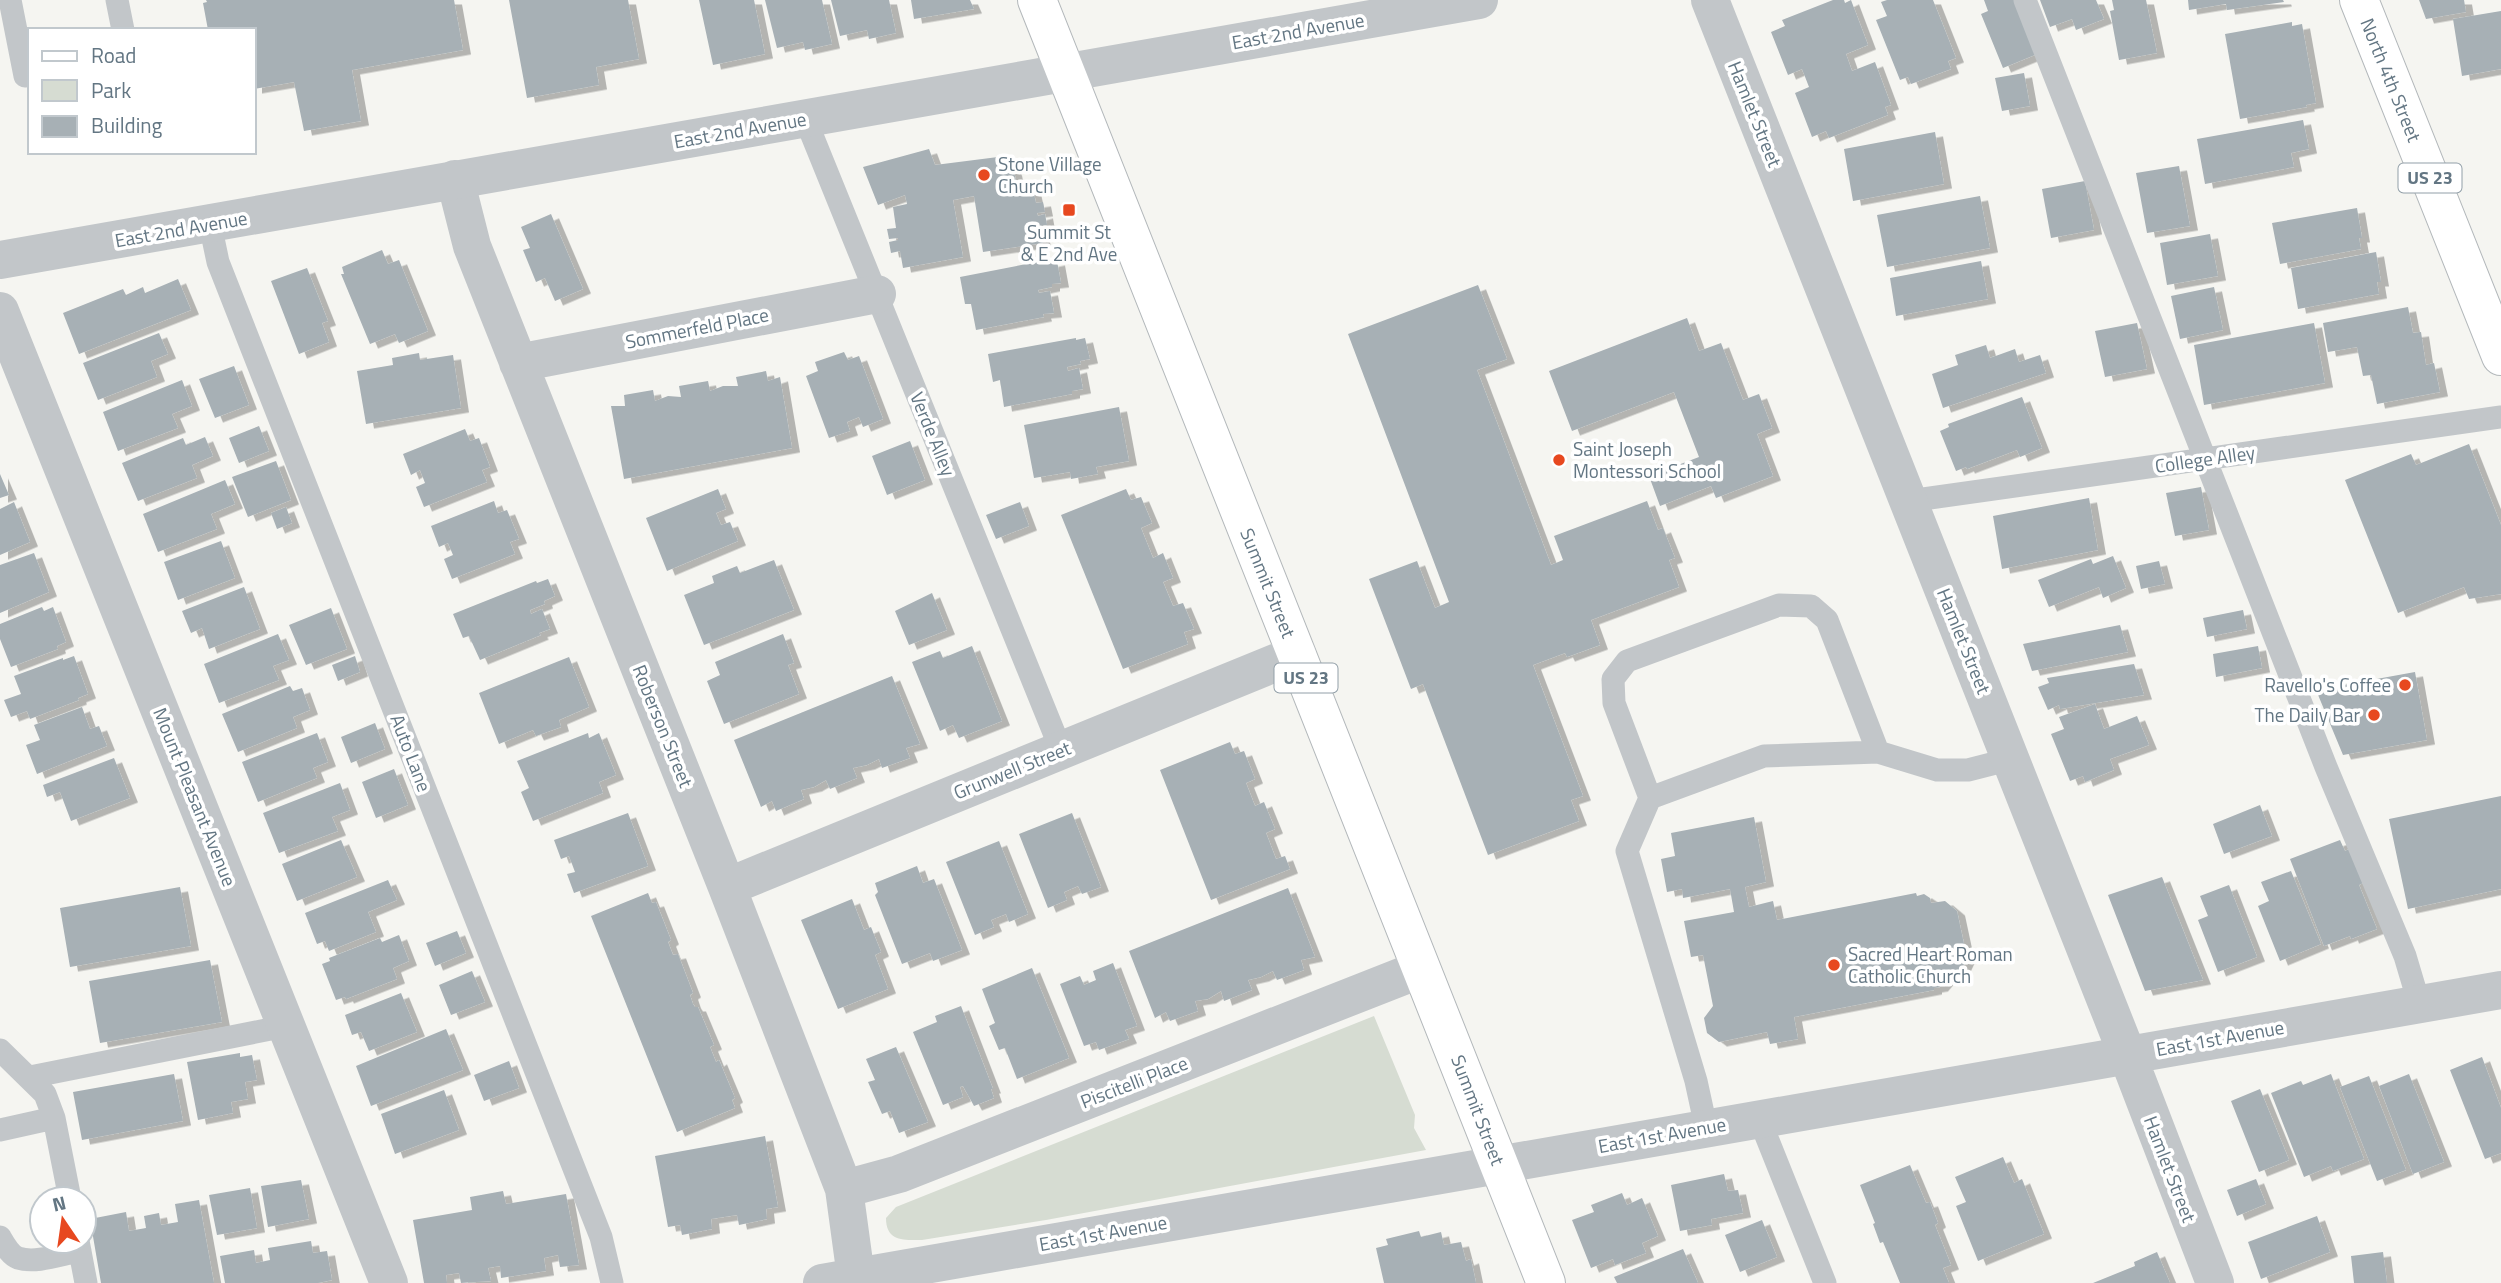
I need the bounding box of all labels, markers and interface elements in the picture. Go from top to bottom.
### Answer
street label: East 2nd Avenue [1229,5,1367,56]
street label: North 4th Street [2353,14,2430,146]
legend [28,28,256,154]
text: Road [91,39,136,71]
street label: Hamlet Street [1721,56,1790,171]
text: Park [91,74,131,106]
street label: East 2nd Avenue [671,104,809,155]
text: Building [91,109,163,141]
place label: Stone Village Church [998,149,1102,200]
road number: US 23 [2398,163,2462,192]
marker: Stone Village Church [976,167,992,183]
marker: Summit St & E 2nd Ave [1061,202,1077,218]
street label: East 2nd Avenue [112,203,250,254]
place label: Summit St & E 2nd Ave [1021,217,1117,268]
street label: Sommerfeld Place [623,299,771,356]
street label: Verde Alley [903,387,964,480]
place label: Saint Joseph Montessori School [1573,434,1721,485]
street label: College Alley [2153,437,2257,480]
marker: Saint Joseph Montessori School [1551,452,1567,468]
street label: Summit Street [1233,524,1304,642]
street label: Hamlet Street [1930,583,1999,698]
street label: Roberson Street [626,660,701,792]
road number: US 23 [1274,664,1338,692]
place label: Ravello's Coffee [2264,670,2391,699]
marker: Ravello's Coffee [2397,677,2413,693]
place label: The Daily Bar [2255,700,2360,729]
street label: Mount Pleasant Avenue [146,703,245,891]
marker: The Daily Bar [2366,707,2382,723]
street label: Auto Lane [383,710,439,796]
street label: Grunwell Street [949,733,1075,806]
place label: Sacred Heart Roman Catholic Church [1848,939,2013,990]
marker: Sacred Heart Roman Catholic Church [1826,957,1842,973]
street label: East 1st Avenue [2154,1012,2286,1063]
street label: Piscitelli Place [1076,1048,1192,1115]
street label: Summit Street [1444,1050,1513,1170]
street label: East 1st Avenue [1596,1109,1728,1160]
street label: Hamlet Street [2137,1111,2204,1227]
north arrow [28,1185,98,1255]
text: N [49,1187,69,1219]
street label: East 1st Avenue [1037,1207,1169,1258]

